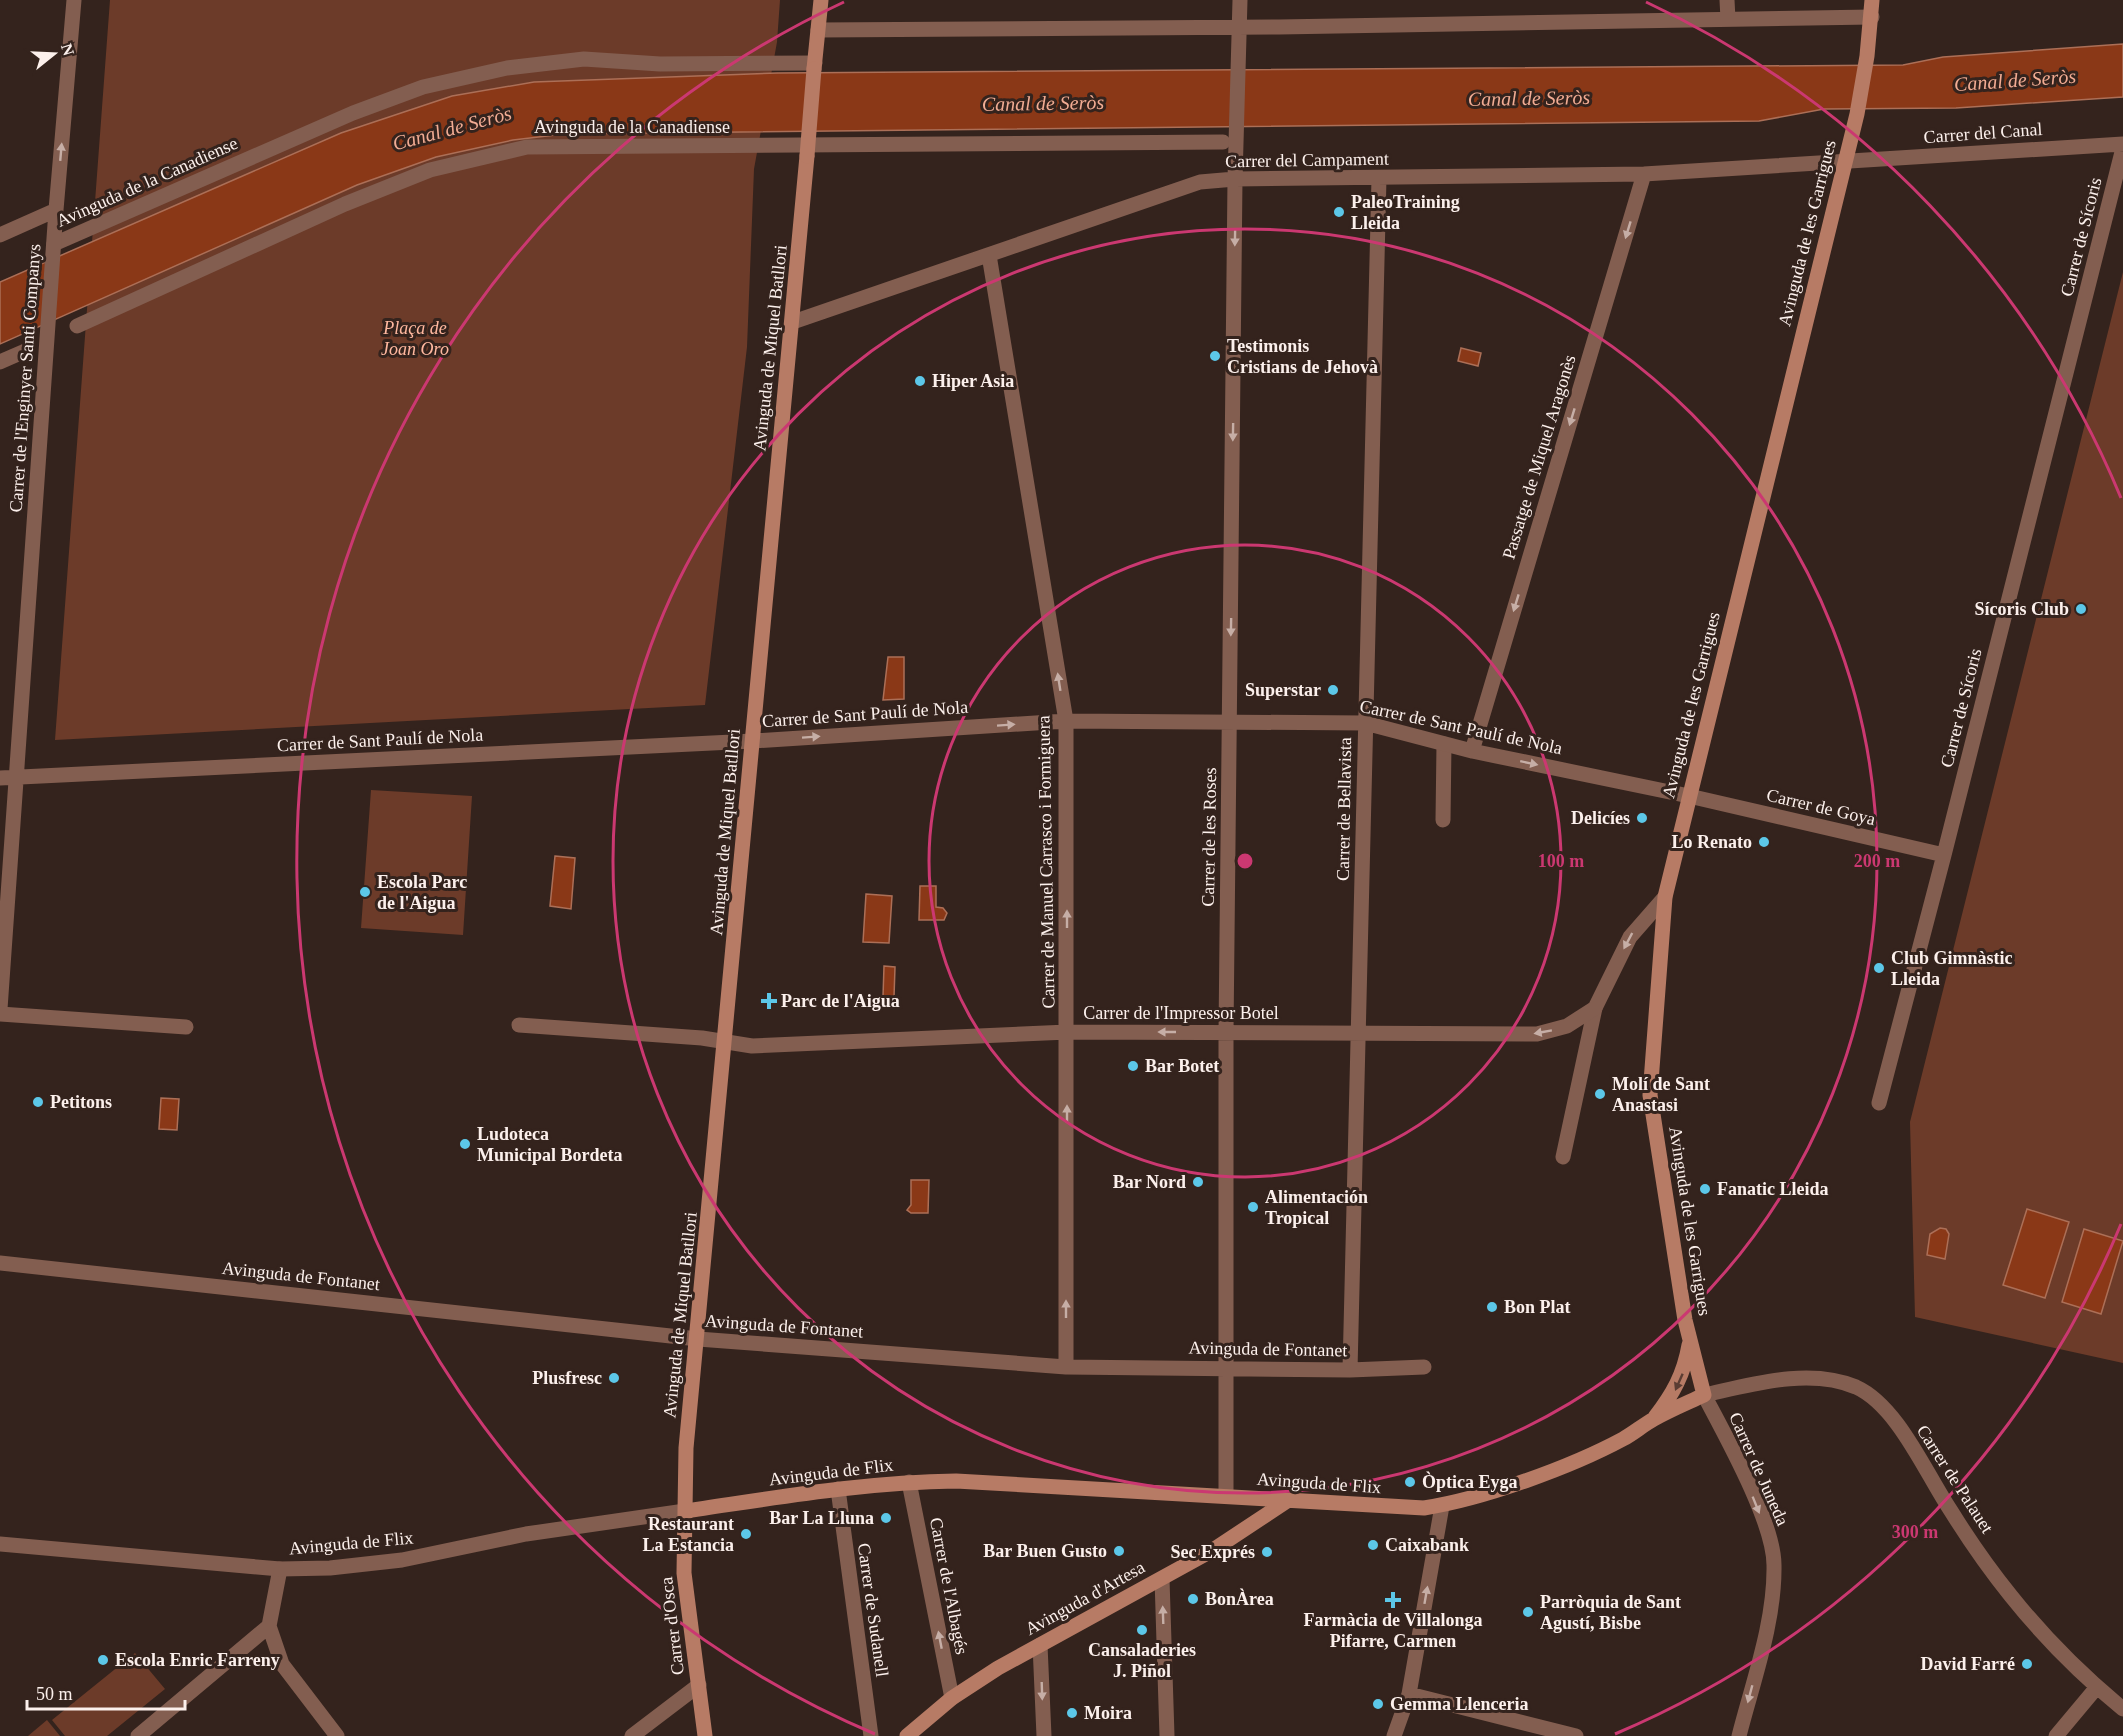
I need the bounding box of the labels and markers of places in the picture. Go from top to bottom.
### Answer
place label: PaleoTraining Lleida [1351,192,1460,233]
marker: PaleoTraining Lleida [1332,205,1346,219]
place label: Testimonis Cristians de Jehovà [1227,336,1378,377]
marker: Testimonis Cristians de Jehovà [1208,349,1222,363]
place label: Hiper Asia [932,371,1014,391]
marker: Hiper Asia [913,374,927,388]
place label: Sícoris Club [1974,599,2069,619]
marker: Sícoris Club [2074,602,2088,616]
place label: Superstar [1245,680,1321,700]
marker: Superstar [1326,683,1340,697]
place label: Delicíes [1571,808,1630,828]
marker: Delicíes [1635,811,1649,825]
place label: Lo Renato [1672,832,1752,852]
marker: Lo Renato [1757,835,1771,849]
centre of rings [1235,851,1255,871]
place label: Escola Parc de l'Aigua [377,872,467,913]
marker: Escola Parc de l'Aigua [358,885,372,899]
place label: Club Gimnàstic Lleida [1891,948,2013,989]
marker: Club Gimnàstic Lleida [1872,961,1886,975]
place label: Parc de l'Aigua [781,991,900,1011]
marker: Parc de l'Aigua [762,994,776,1008]
place label: Bar Botet [1145,1056,1219,1076]
marker: Bar Botet [1126,1059,1140,1073]
place label: Molí de Sant Anastasi [1612,1074,1710,1115]
marker: Molí de Sant Anastasi [1593,1087,1607,1101]
place label: Petitons [50,1092,112,1112]
marker: Petitons [31,1095,45,1109]
place label: Ludoteca Municipal Bordeta [477,1124,623,1165]
marker: Ludoteca Municipal Bordeta [458,1137,472,1151]
place label: Bar Nord [1113,1172,1186,1192]
marker: Bar Nord [1191,1175,1205,1189]
place label: Fanatic Lleida [1717,1179,1829,1199]
marker: Fanatic Lleida [1698,1182,1712,1196]
place label: Alimentación Tropical [1265,1187,1368,1228]
marker: Alimentación Tropical [1246,1200,1260,1214]
place label: Bon Plat [1504,1297,1571,1317]
marker: Bon Plat [1485,1300,1499,1314]
place label: Plusfresc [532,1368,602,1388]
marker: Plusfresc [607,1371,621,1385]
place label: Òptica Eyga [1422,1471,1518,1492]
marker: Òptica Eyga [1403,1475,1417,1489]
place label: Bar La Lluna [769,1508,874,1528]
marker: Bar La Lluna [879,1511,893,1525]
place label: Restaurant La Estancia [642,1514,734,1555]
marker: Restaurant La Estancia [739,1527,753,1541]
place label: Caixabank [1385,1535,1469,1555]
marker: Caixabank [1366,1538,1380,1552]
place label: Bar Buen Gusto [983,1541,1107,1561]
place label: Sec Exprés [1171,1542,1255,1562]
marker: Bar Buen Gusto [1112,1544,1126,1558]
marker: Sec Exprés [1260,1545,1274,1559]
place label: BonÀrea [1205,1588,1274,1609]
marker: BonÀrea [1186,1592,1200,1606]
place label: Parròquia de Sant Agustí, Bisbe [1540,1592,1681,1633]
marker: Farmàcia de Villalonga Pifarre, Carmen [1386,1593,1400,1607]
marker: Parròquia de Sant Agustí, Bisbe [1521,1605,1535,1619]
place label: Farmàcia de Villalonga Pifarre, Carmen [1304,1610,1483,1651]
marker: Cansaladeries J. Piñol [1135,1623,1149,1637]
place label: Cansaladeries J. Piñol [1088,1640,1196,1681]
place label: Escola Enric Farreny [115,1650,280,1670]
marker: Escola Enric Farreny [96,1653,110,1667]
place label: David Farré [1921,1654,2015,1674]
marker: David Farré [2020,1657,2034,1671]
place label: Gemma Llenceria [1390,1694,1528,1714]
marker: Gemma Llenceria [1371,1697,1385,1711]
place label: Moira [1084,1703,1132,1723]
marker: Moira [1065,1706,1079,1720]

